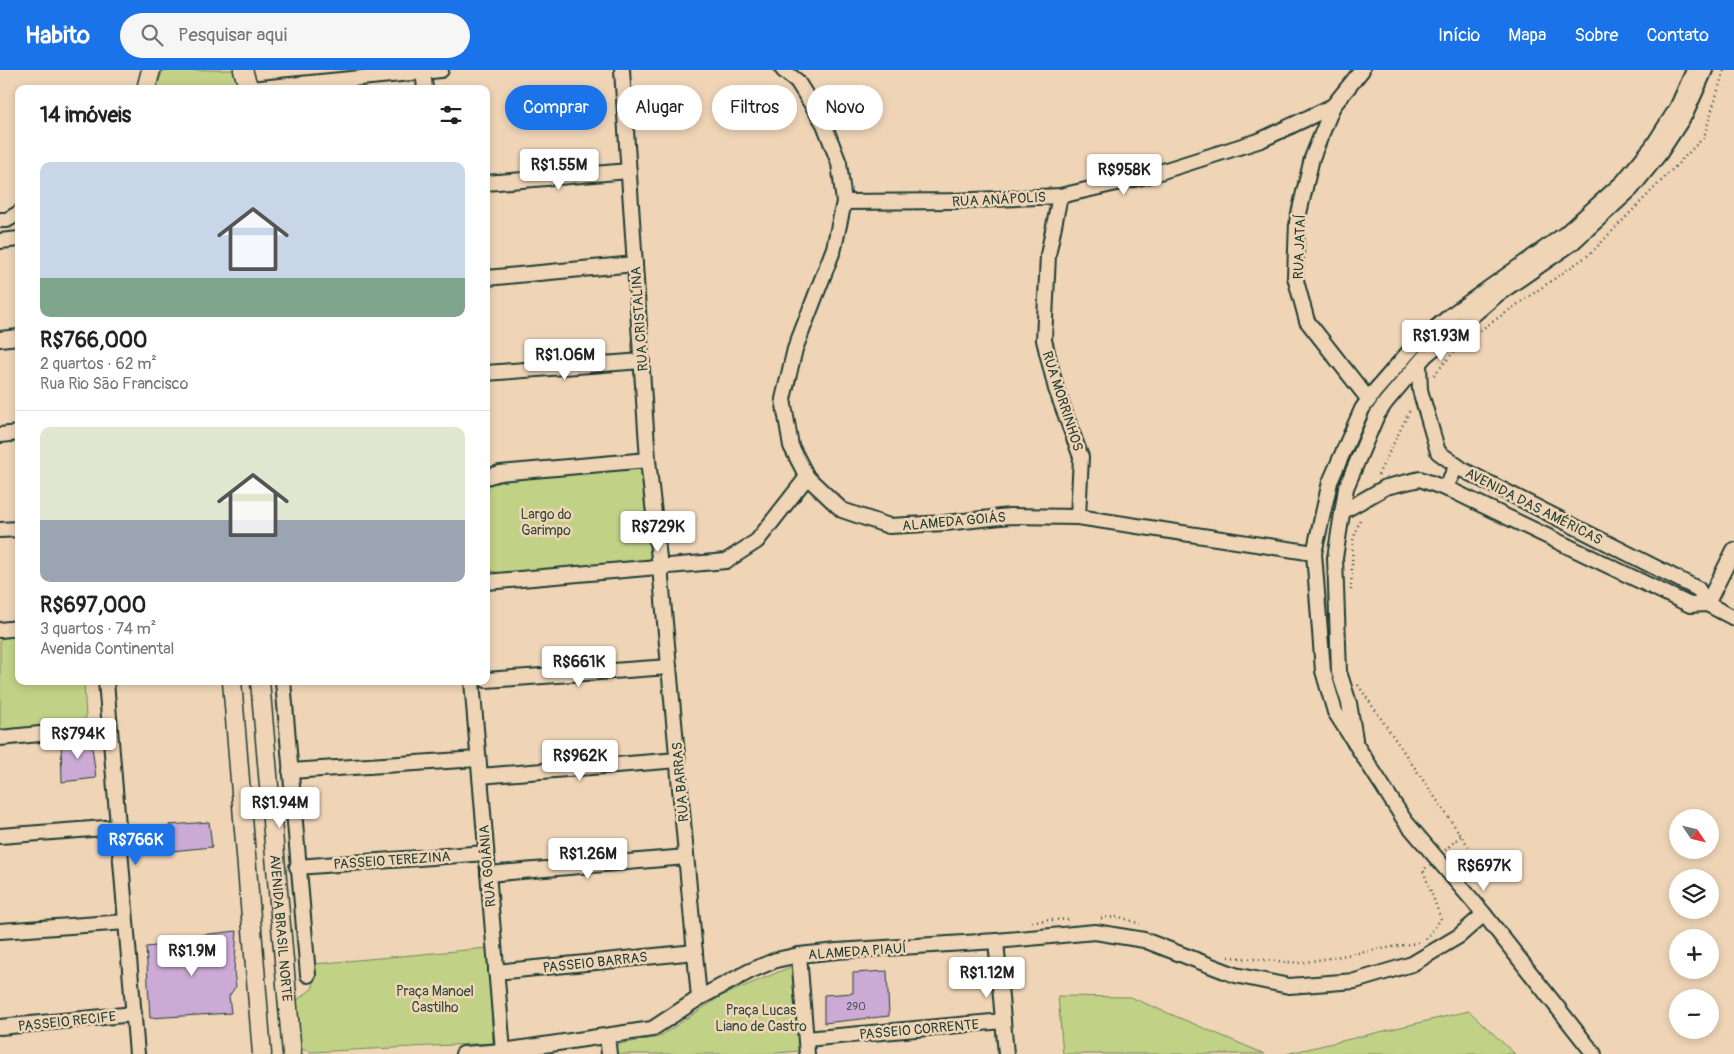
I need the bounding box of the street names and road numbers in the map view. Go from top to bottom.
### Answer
street label: RUA ANÁPOLIS [952,188,1046,210]
street label: RUA JATAÍ [1289,214,1309,280]
street label: RUA CRISTALINA [627,266,652,372]
street label: RUA MORRINHOS [1038,349,1087,453]
street label: AVENIDA DAS AMÉRICAS [1462,464,1606,548]
street label: ALAMEDA GOIÁS [901,508,1007,534]
street label: RUA BARRAS [669,741,692,823]
street label: RUA GOIÂNIA [475,824,500,908]
street label: PASSEIO TEREZINA [333,848,451,873]
street label: AVENIDA BRASIL NORTE [266,854,295,1002]
street label: ALAMEDA PIAUÍ [807,939,907,963]
street label: PASSEIO BARRAS [542,949,648,976]
street label: PASSEIO RECIFE [17,1008,117,1035]
street label: PASSEIO CORRENTE [859,1016,980,1043]

